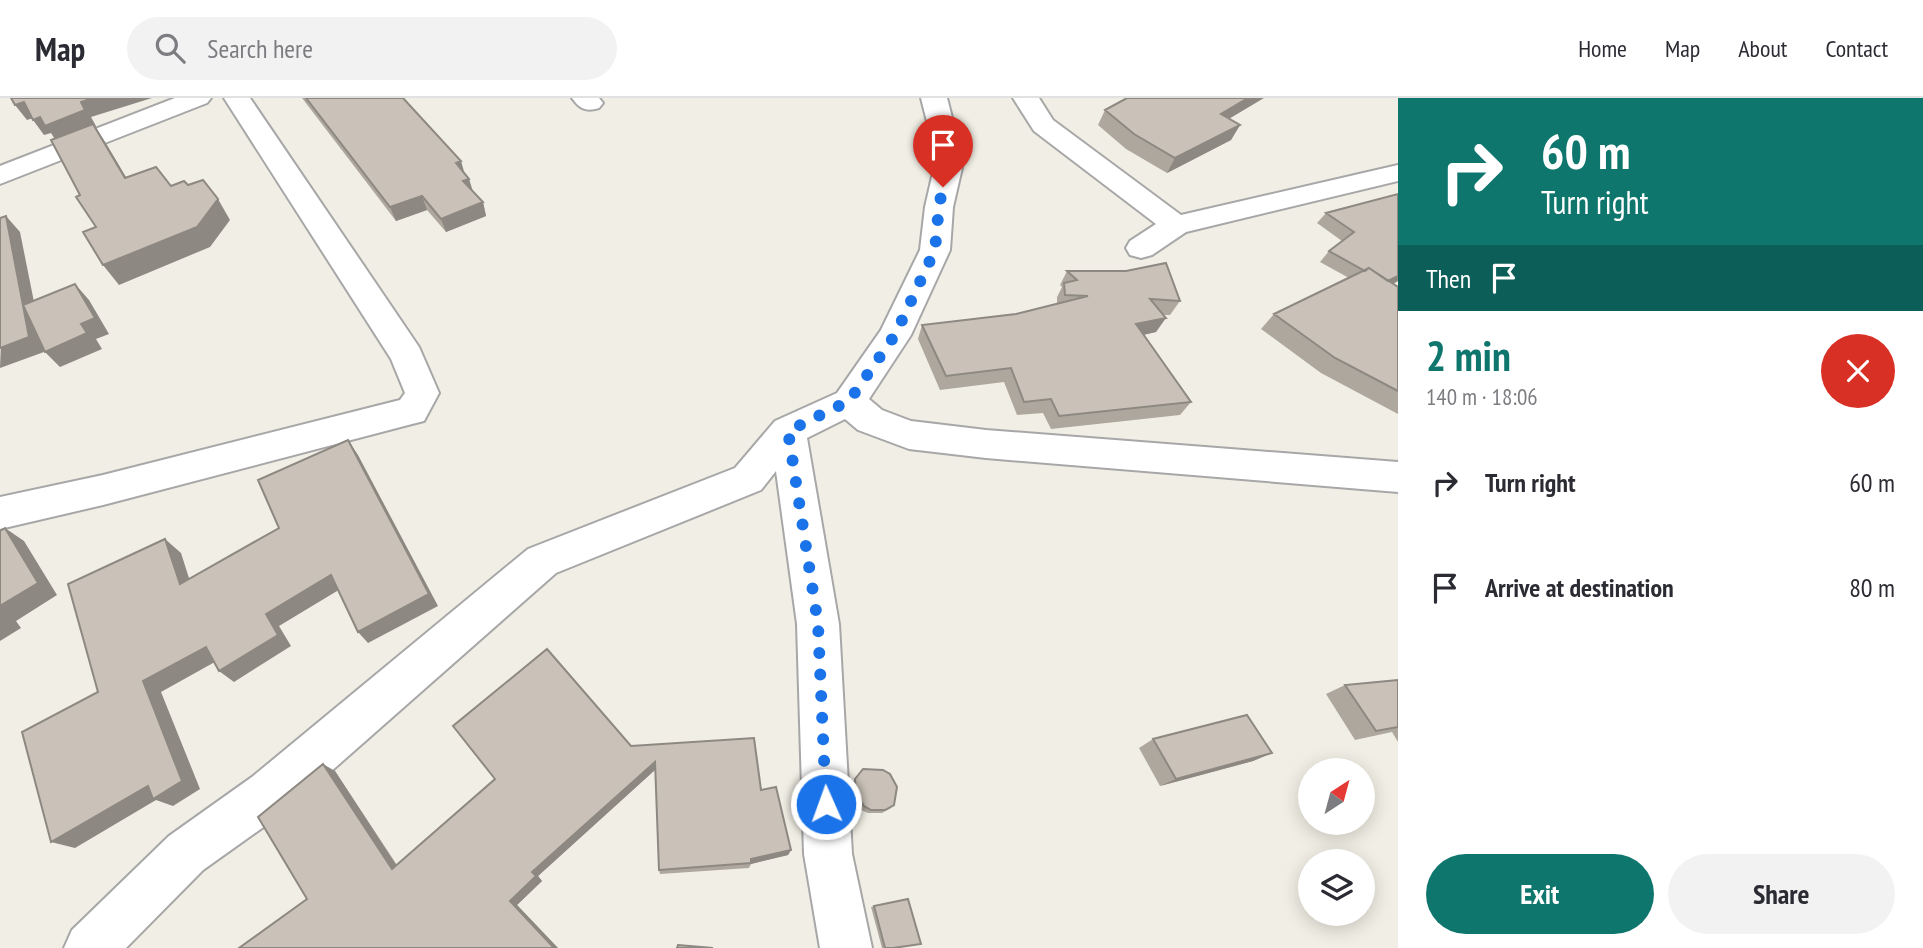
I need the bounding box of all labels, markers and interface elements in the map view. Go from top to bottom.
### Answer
search box [127,17,617,80]
text: Map [35,27,85,70]
icon: search [151,29,189,67]
text: Search here [207,32,313,65]
text: Home [1578,33,1627,64]
text: Map [1665,33,1700,64]
text: About [1738,33,1787,64]
text: Contact [1825,33,1888,64]
pin [913,115,973,187]
text: 60 m [1541,119,1630,183]
icon: arrive [924,126,962,164]
icon: right [1426,126,1517,217]
text: Turn right [1541,181,1649,223]
icon: arrive [1485,259,1523,297]
text: Then [1426,262,1471,295]
text: 2 min [1426,328,1511,383]
button: close [1821,334,1895,408]
text: 140 m · 18:06 [1426,382,1538,411]
icon: right [1426,464,1464,502]
text: Turn right [1485,466,1576,499]
text: 60 m [1849,466,1895,499]
icon: arrive [1426,569,1464,607]
text: Arrive at destination [1485,571,1674,604]
text: 80 m [1849,571,1895,604]
north arrow [1298,758,1376,835]
map controls [1298,758,1375,926]
position arrow [789,767,863,841]
button: layers [1298,849,1375,926]
button: Exit [1426,854,1654,934]
button: Share [1668,854,1895,934]

